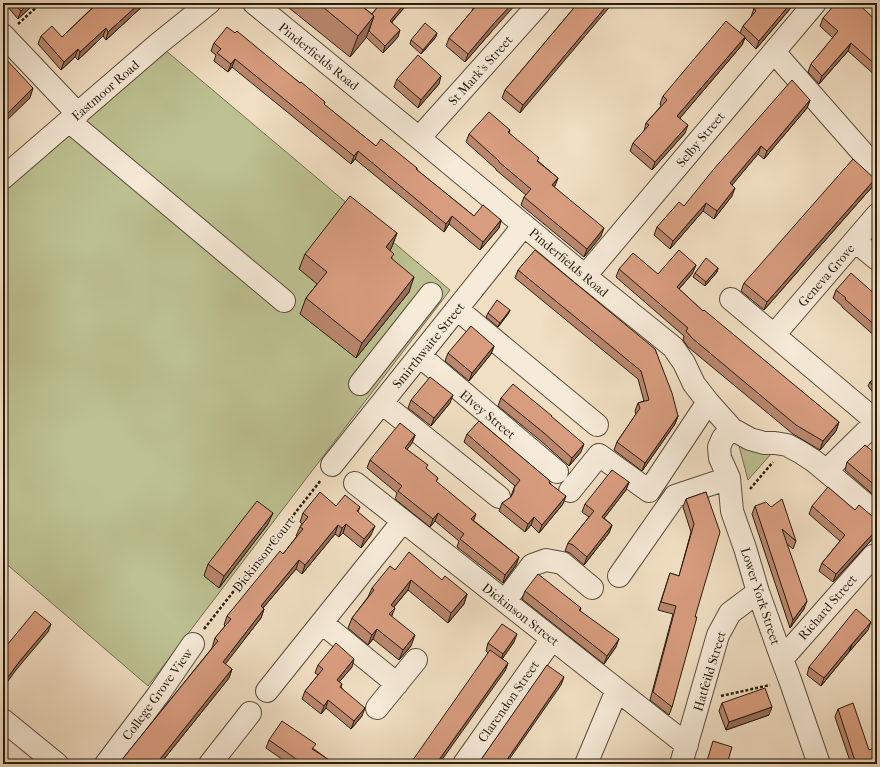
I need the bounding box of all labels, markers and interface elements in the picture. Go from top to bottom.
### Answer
street label: Pinderfields Road [276,19,363,94]
street label: St Mark's Street [445,32,516,108]
street label: Eastmoor Road [69,56,143,124]
street label: Selby Street [673,109,728,170]
street label: Pinderfields Road [526,225,612,301]
street label: Geneva Grove [795,240,858,310]
street label: Smirthwaite Street [389,299,468,391]
street label: Elvey Street [457,387,519,442]
street label: Dickinson Court [229,513,298,595]
street label: Lower York Street [738,545,783,647]
street label: Richard Street [795,571,860,643]
street label: Dickinson Street [479,580,562,649]
street label: Hatfeild Street [690,629,729,713]
street label: College Grove View [119,645,196,743]
street label: Clarendon Street [475,657,542,745]

